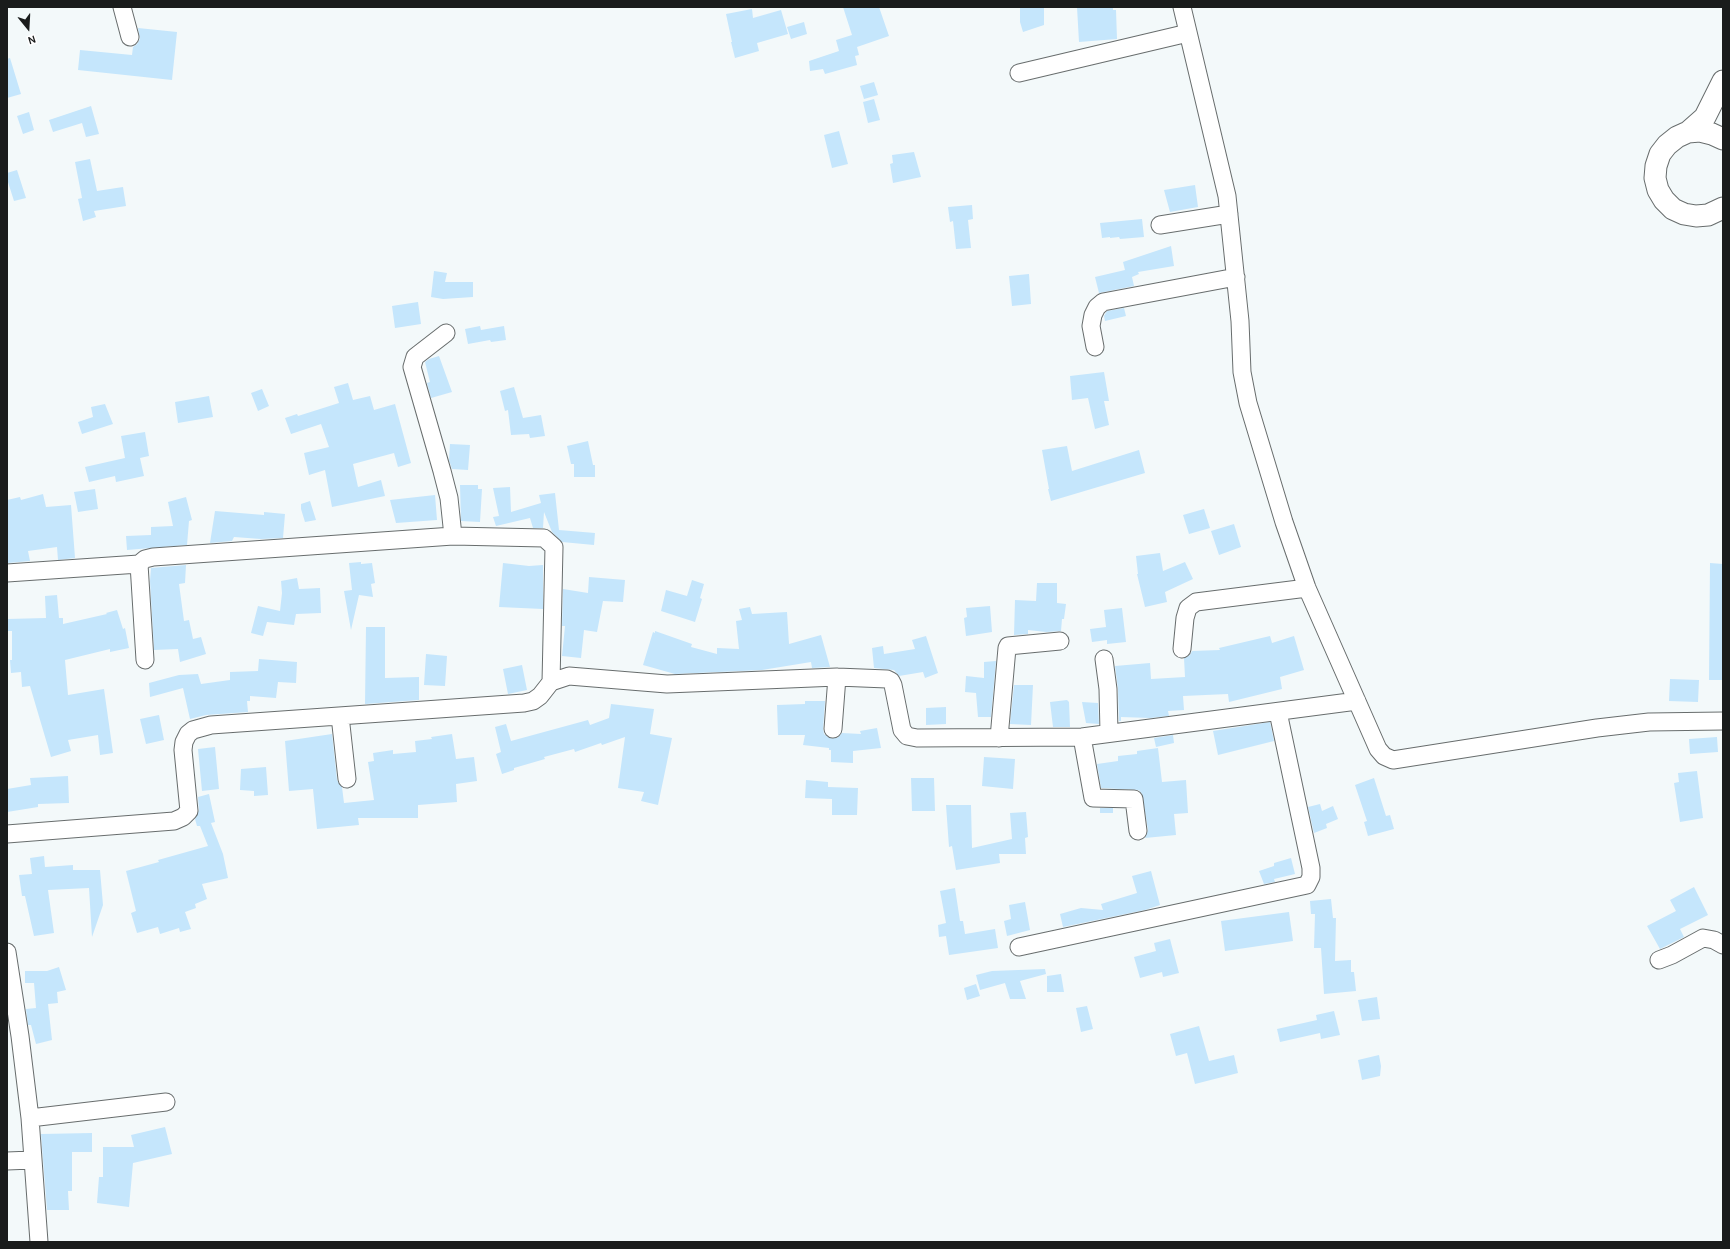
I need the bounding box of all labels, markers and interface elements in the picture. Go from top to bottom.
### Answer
north arrow [8,8,48,48]
text: N [26,32,38,47]

